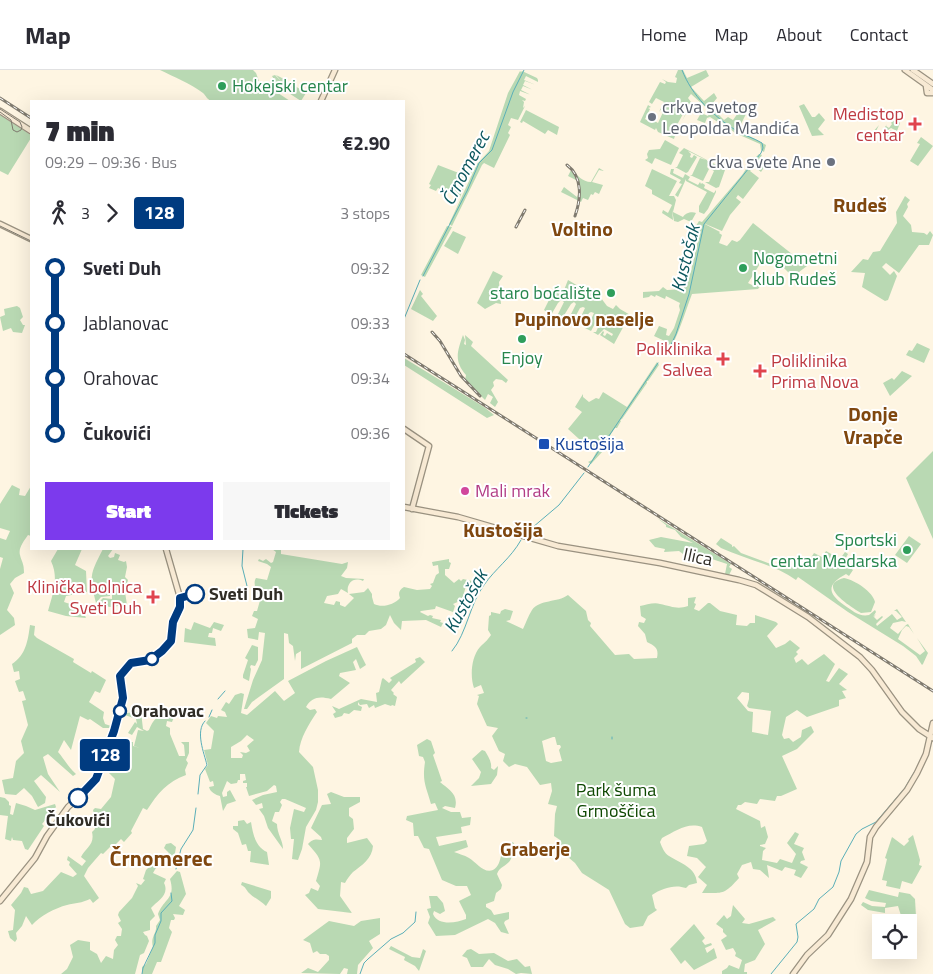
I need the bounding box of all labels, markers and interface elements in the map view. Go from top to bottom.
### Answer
text: Map [25,17,71,53]
text: Home [641,21,687,48]
text: Map [715,21,748,48]
text: About [776,21,822,48]
text: Contact [850,21,908,48]
place label: Hokejski centar [232,72,348,99]
marker: Hokejski centar [216,80,228,92]
place label: crkva svetog Leopolda Mandića [662,93,799,141]
place label: Medistop centar [833,100,904,148]
text: 7 min [45,109,115,152]
marker: crkva svetog Leopolda Mandića [646,111,658,123]
marker: Medistop centar [908,117,922,131]
water label: Črnomerec [433,124,497,210]
text: €2.90 [343,128,390,157]
place label: ckva svete Ane [708,148,821,175]
text: 09:29 – 09:36 · Bus [45,150,177,174]
marker: ckva svete Ane [825,156,837,168]
district label: Rudeš [833,189,887,220]
icon: walk [45,199,73,227]
icon: forward [98,199,126,227]
text: 128 [144,199,174,226]
text: 3 [81,201,90,225]
text: 3 stops [340,201,390,225]
district label: Voltino [551,213,613,244]
water label: Kustošak [662,219,708,295]
place label: Nogometni klub Rudeš [753,244,837,292]
text: Sveti Duh [83,253,161,282]
text: 09:32 [351,256,390,280]
marker: Nogometni klub Rudeš [737,262,749,274]
place label: staro boćalište [490,279,601,306]
marker: staro boćalište [605,287,617,299]
district label: Pupinovo naselje [514,304,654,333]
text: Jablanovac [83,308,169,337]
text: 09:33 [351,311,390,335]
marker: Enjoy [516,333,528,345]
place label: Poliklinika Salvea [636,335,712,383]
place label: Enjoy [501,344,543,371]
place label: Poliklinika Prima Nova [771,347,859,395]
marker: Poliklinika Salvea [716,352,730,366]
text: Orahovac [83,363,159,392]
marker: Poliklinika Prima Nova [753,364,767,378]
text: 09:34 [351,366,390,390]
district label: Donje Vrapče [843,398,903,452]
text: Čukovići [83,418,151,447]
text: 09:36 [351,421,390,445]
place label: Kustošija [555,430,624,457]
marker: Kustošija [537,437,551,451]
place label: Mali mrak [475,477,550,504]
button: Start [45,482,213,540]
button: Tickets [223,482,390,540]
marker: Mali mrak [459,485,471,497]
district label: Kustošija [463,514,543,545]
place label: Sportski centar Medarska [770,526,897,574]
street label: Ilica [681,540,715,573]
marker: Sportski centar Medarska [901,544,913,556]
water label: Kustošak [435,561,495,638]
place label: Klinička bolnica Sveti Duh [27,573,142,621]
place label: Sveti Duh [209,580,283,607]
marker: Sveti Duh [185,584,205,604]
marker: Klinička bolnica Sveti Duh [146,590,160,604]
unlabelled marker [145,652,159,666]
place label: Orahovac [131,697,204,724]
marker: Orahovac [113,704,127,718]
line badge: 128 [76,739,134,771]
text: 128 [90,741,120,768]
park label: Park šuma Grmoščica [576,776,656,824]
marker: Čukovići [68,788,88,808]
place label: Čukovići [46,806,110,833]
district label: Graberje [500,834,570,863]
district label: Črnomerec [110,841,212,875]
map controls [872,914,917,959]
button: locate [872,914,917,959]

